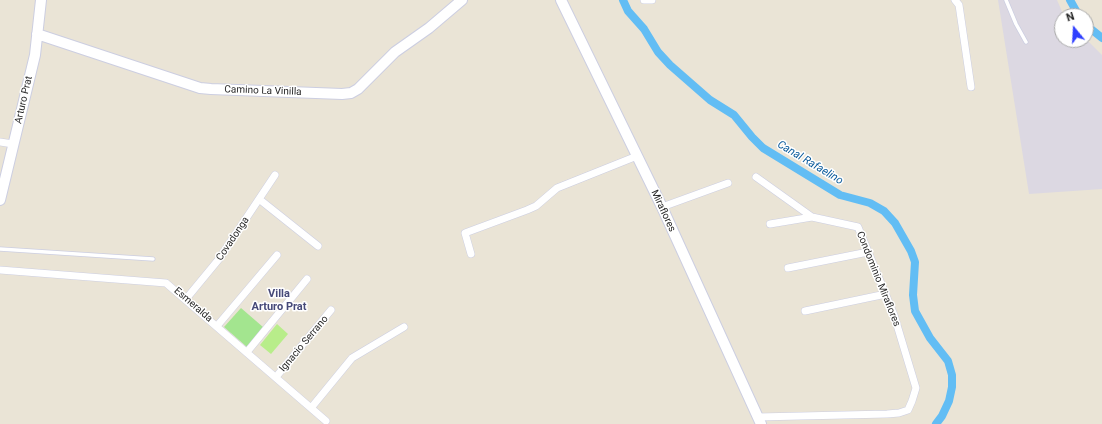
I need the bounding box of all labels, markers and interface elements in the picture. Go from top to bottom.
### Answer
north arrow [1054,8,1094,48]
text: N [1065,10,1076,24]
street label: Arturo Prat [13,75,35,125]
street label: Camino La Vinilla [224,84,302,98]
water label: Canal Rafaelino [775,138,845,188]
street label: Miraflores [648,188,678,234]
street label: Covadonga [214,215,252,263]
street label: Condominio Miraflores [853,230,903,328]
street label: Esmeralda [171,285,215,325]
district label: Villa Arturo Prat [252,287,306,313]
street label: Ignacio Serrano [277,313,331,375]

